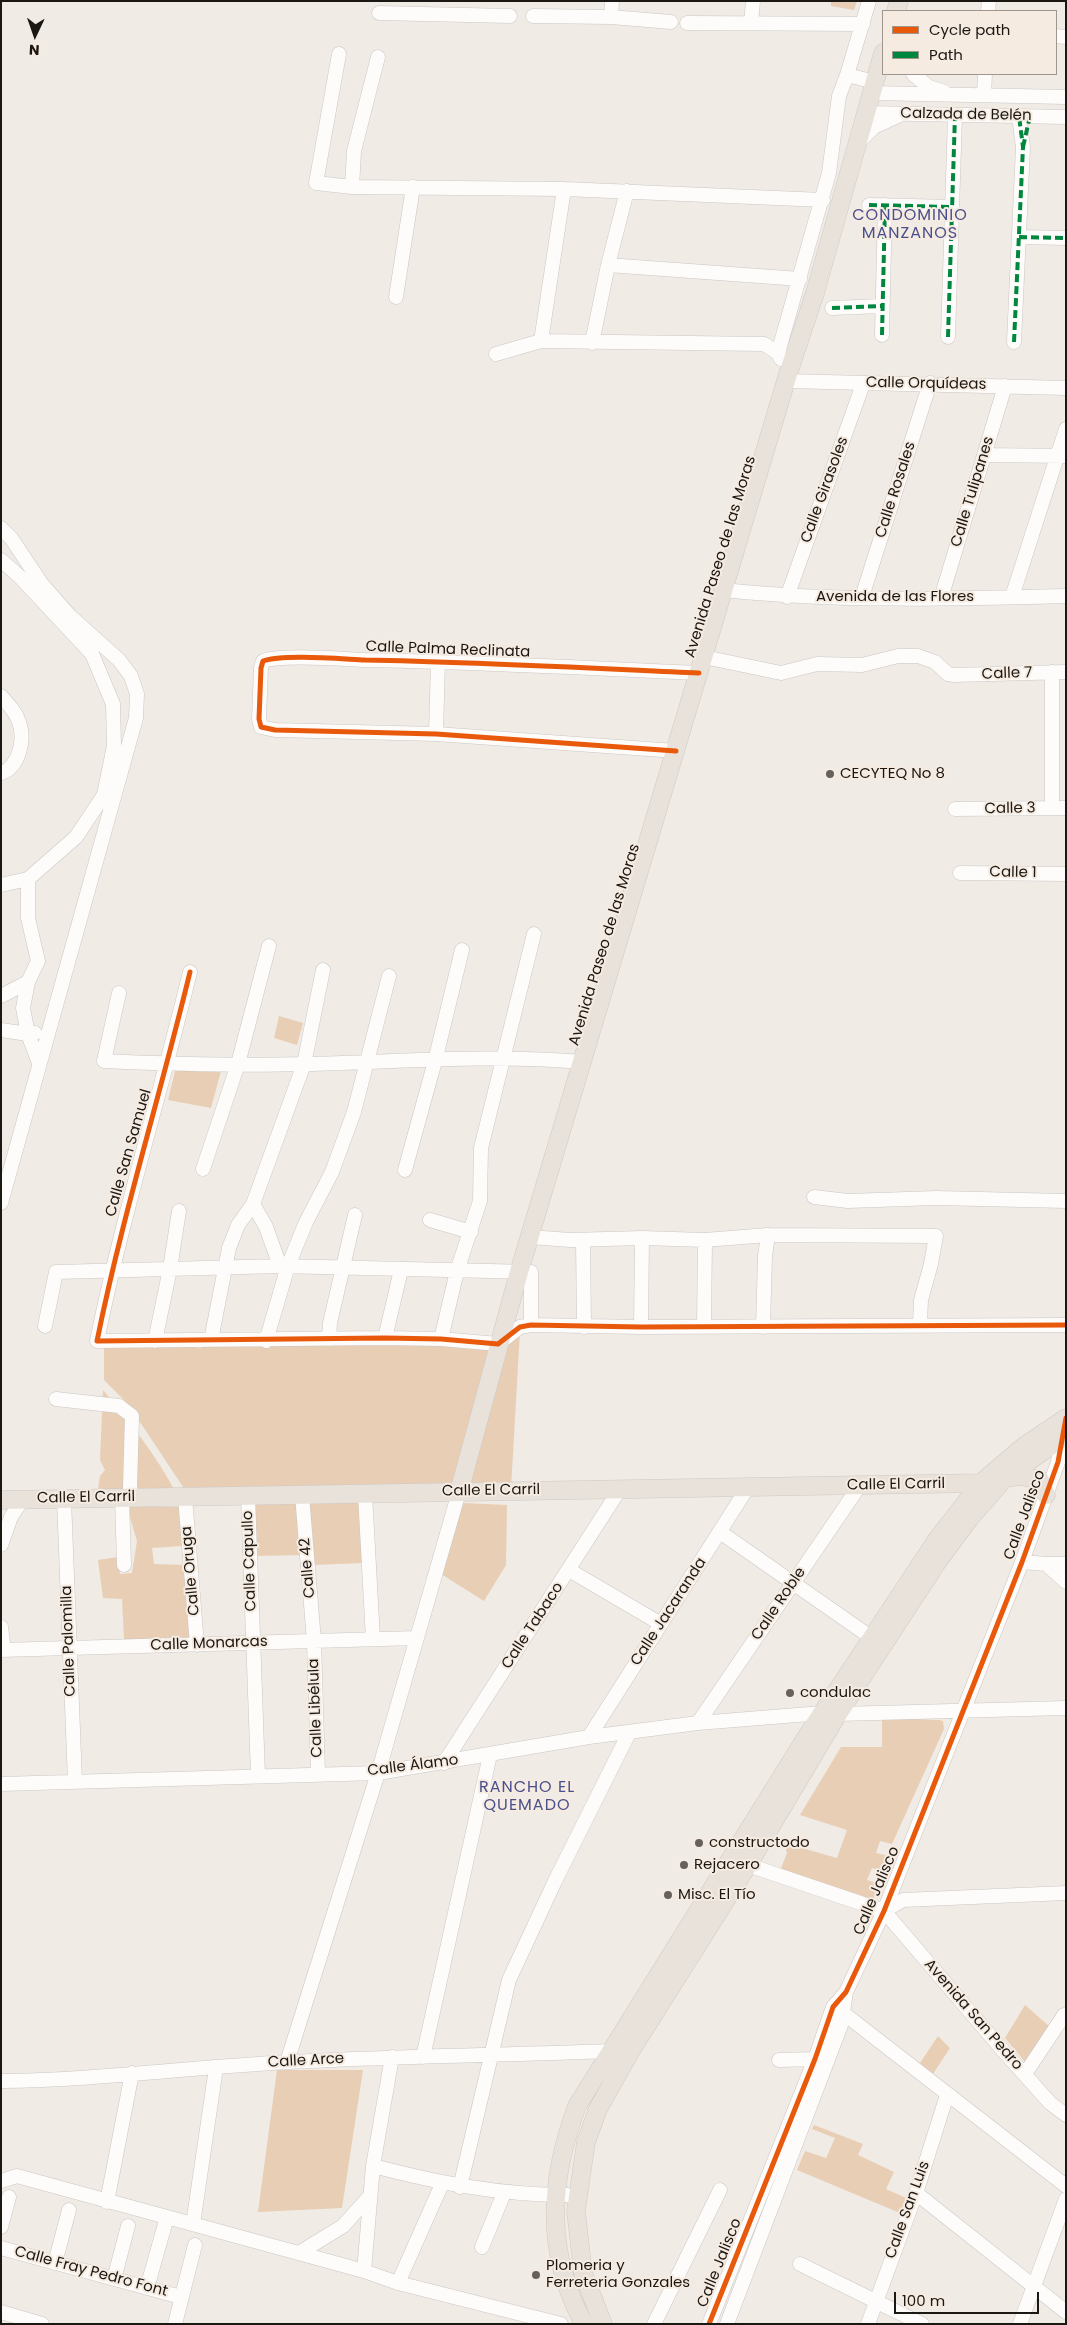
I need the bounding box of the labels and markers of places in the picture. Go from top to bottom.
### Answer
place label: CECYTEQ No 8 [840,765,945,783]
marker: CECYTEQ No 8 [824,768,836,780]
place label: condulac [800,1684,871,1702]
marker: condulac [784,1687,796,1699]
place label: constructodo [709,1834,810,1852]
marker: constructodo [693,1837,705,1849]
place label: Rejacero [694,1856,760,1874]
marker: Rejacero [678,1859,690,1871]
place label: Misc. El Tío [678,1886,755,1904]
marker: Misc. El Tío [662,1889,674,1901]
place label: Plomeria y Ferreteria Gonzales [546,2257,690,2292]
marker: Plomeria y Ferreteria Gonzales [530,2269,542,2281]

